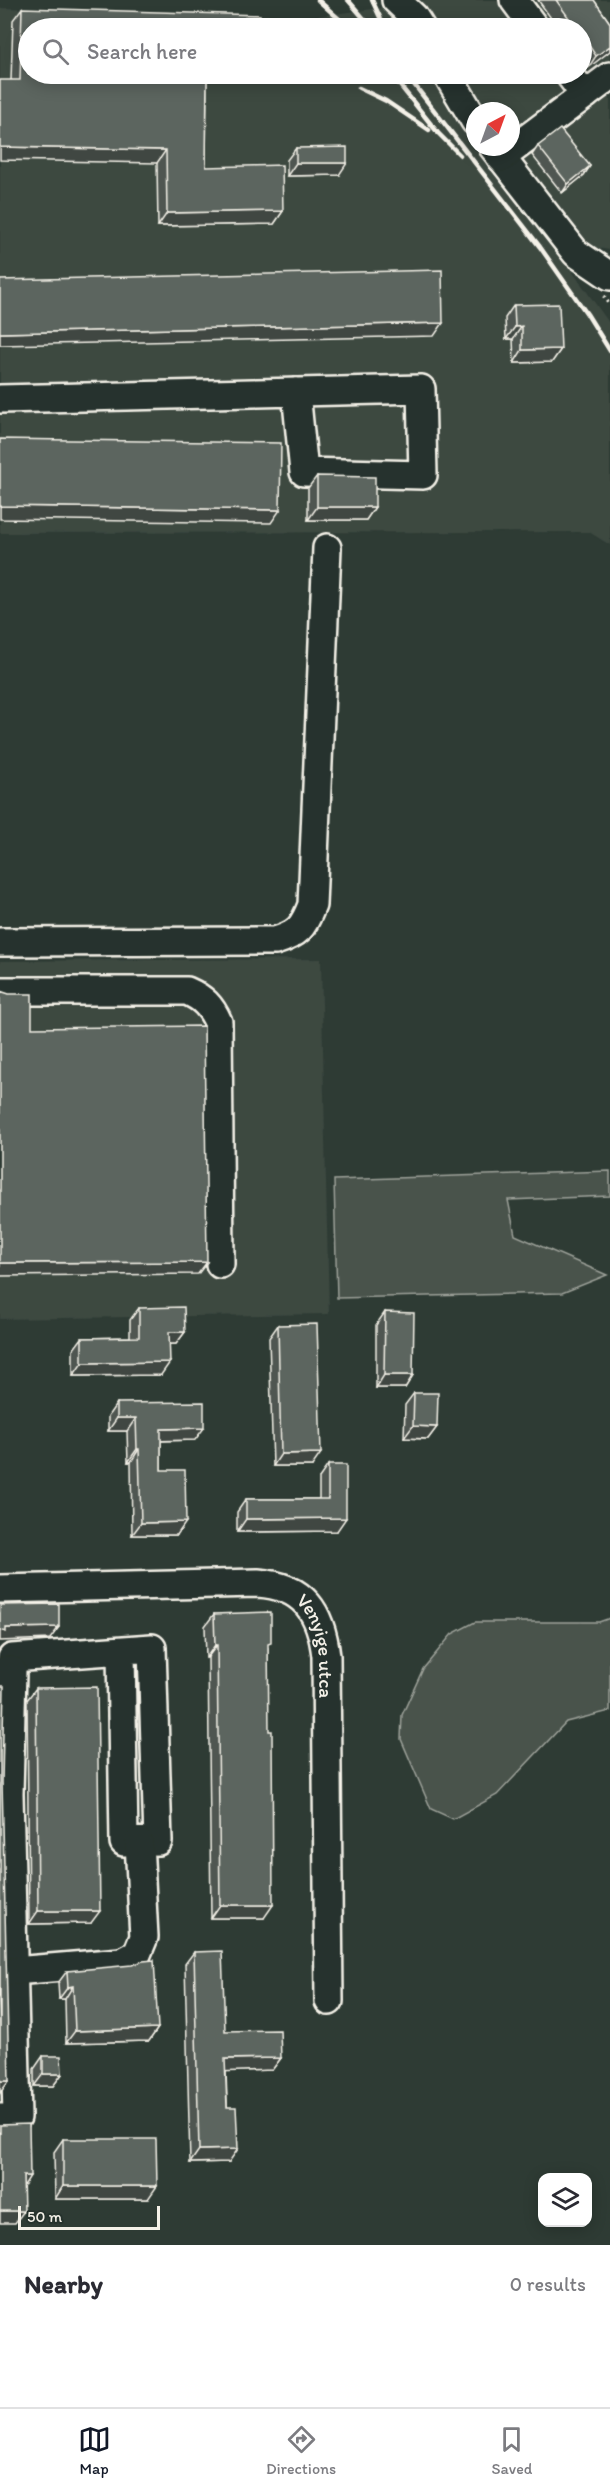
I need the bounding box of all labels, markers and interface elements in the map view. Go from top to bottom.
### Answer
search box [18,18,592,84]
icon: search [39,35,72,68]
text: Search here [87,38,197,65]
north arrow [466,102,520,156]
street label: Venyige utca [292,1588,338,1698]
map controls [538,2173,592,2227]
button: layers [538,2173,592,2227]
scale bar [18,2203,160,2230]
text: 50 m [27,2207,62,2226]
text: Nearby [24,2268,103,2300]
text: 0 results [510,2272,586,2296]
tab: Map [78,2423,111,2478]
tab: Directions [266,2423,336,2478]
tab: Saved [492,2423,532,2478]

